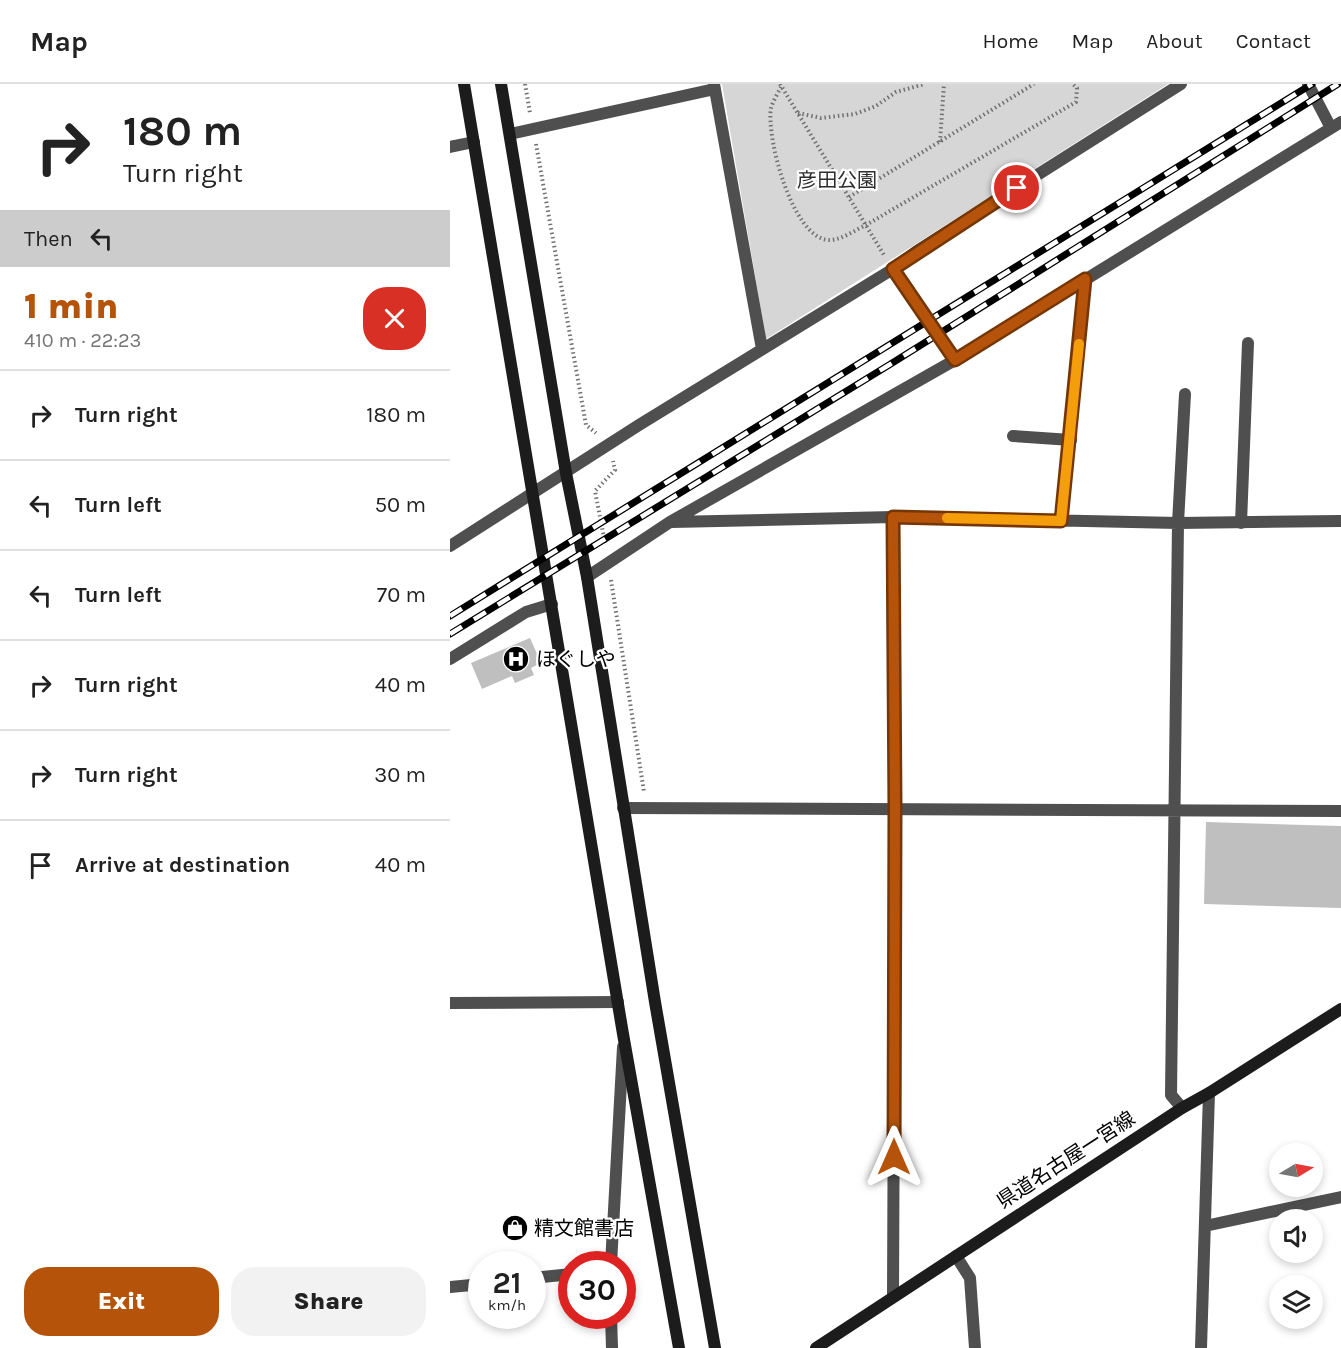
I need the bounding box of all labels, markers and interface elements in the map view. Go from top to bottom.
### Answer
text: Map [30,25,88,58]
text: Home [983,29,1039,53]
text: Map [1072,29,1113,53]
text: About [1146,29,1203,53]
text: Contact [1236,29,1311,53]
text: 180 m [123,106,242,156]
icon: right [24,108,102,186]
text: Turn right [123,157,243,189]
pin [991,162,1042,213]
park label: 彦田公園 [797,169,877,192]
icon: arrive [1000,171,1033,204]
icon: left [85,222,118,255]
text: Then [24,226,73,252]
text: 1 min [24,285,118,327]
button: close [363,287,426,350]
text: 410 m · 22:23 [24,329,141,352]
icon: right [24,399,57,432]
text: Turn right [75,402,178,428]
text: 180 m [366,402,426,428]
icon: left [24,489,57,522]
text: Turn left [75,492,162,518]
text: 50 m [375,492,426,518]
icon: left [24,579,57,612]
text: Turn left [75,582,162,608]
text: 70 m [377,582,426,608]
hospital icon: ほぐしや [501,644,531,674]
place label: ほぐしや [536,648,616,671]
icon: right [24,669,57,702]
text: Turn right [75,672,178,698]
text: 40 m [375,672,426,698]
icon: right [24,759,57,792]
text: Turn right [75,762,178,788]
text: 30 m [374,762,426,788]
icon: arrive [24,849,57,882]
text: Arrive at destination [75,852,290,878]
text: 40 m [375,852,426,878]
street label: 県道名古屋一宮線 [993,1107,1139,1213]
position arrow [862,1125,926,1189]
north arrow [1269,1143,1323,1197]
map controls [1269,1143,1323,1329]
button: sound [1269,1209,1323,1263]
shop icon: 精文館書店 [500,1213,530,1243]
place label: 精文館書店 [534,1217,634,1240]
speed limit sign: 30 [558,1251,636,1329]
text: 21 [493,1265,521,1301]
button: Exit [24,1267,219,1336]
button: Share [231,1267,426,1336]
button: layers [1269,1275,1323,1329]
text: km/h [488,1296,526,1314]

